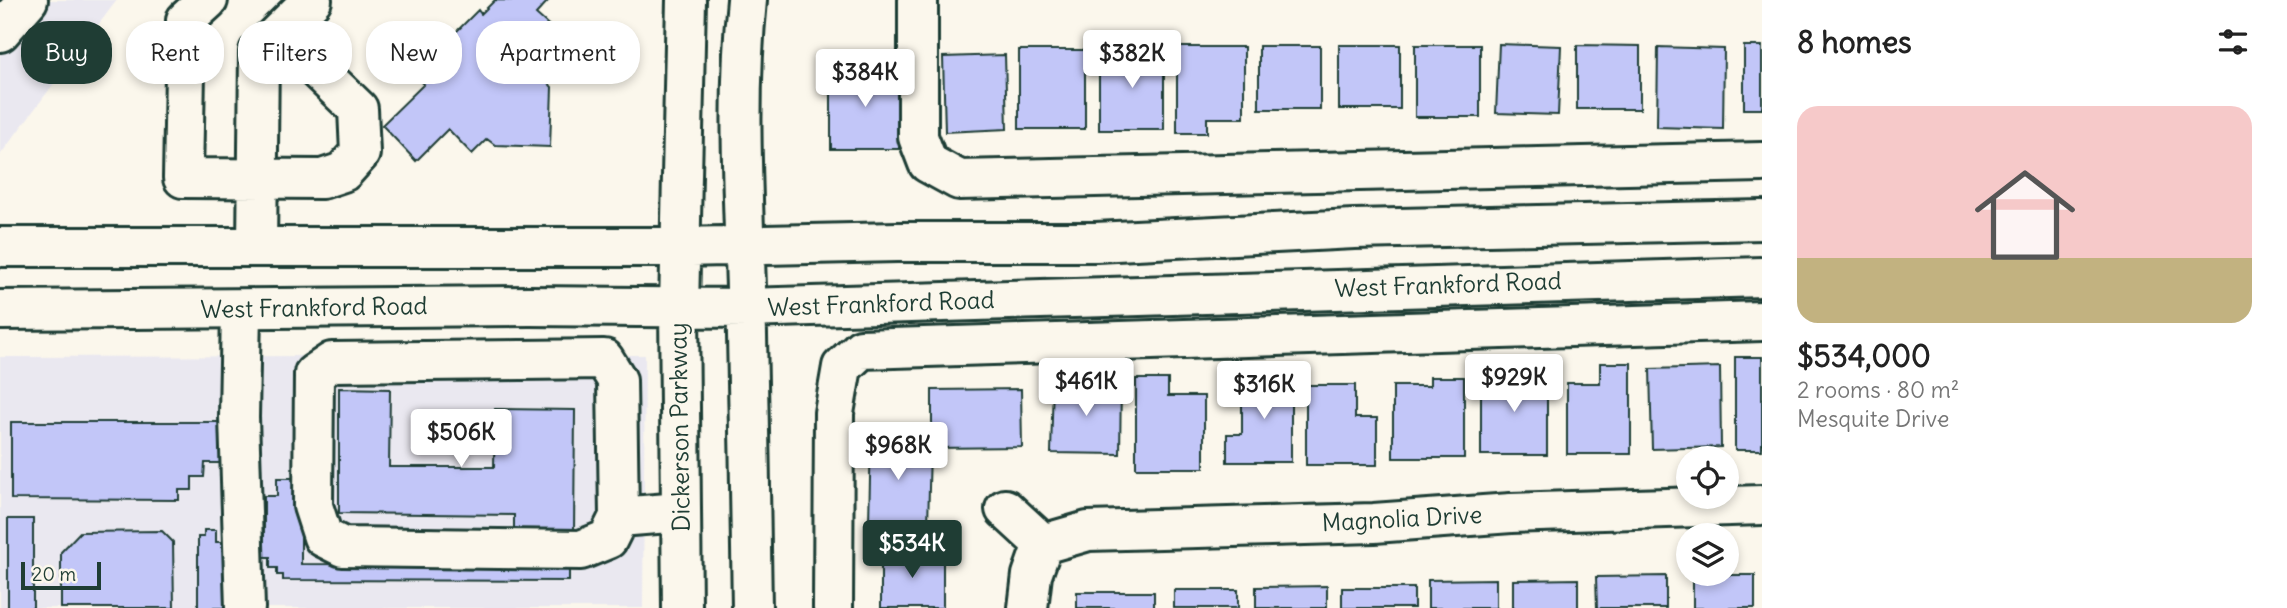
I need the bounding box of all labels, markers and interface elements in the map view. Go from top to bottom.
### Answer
chip: Buy [21,21,112,84]
chip: Rent [126,21,224,84]
chip: Filters [238,21,352,84]
chip: New [366,21,462,84]
chip: Apartment [476,21,640,84]
text: 8 homes [1797,23,1912,61]
icon: filters [2214,23,2252,61]
pin: $382K [1083,31,1181,90]
text: $382K [1099,38,1165,67]
pin: $384K [816,50,914,109]
text: $384K [832,57,898,86]
icon: home [1962,152,2088,278]
street label: West Frankford Road [1334,265,1562,303]
street label: West Frankford Road [767,284,995,322]
street label: West Frankford Road [200,290,428,324]
street label: Dickerson Parkway [662,322,696,532]
text: $534,000 [1797,337,1931,375]
pin: $929K [1465,354,1563,414]
pin: $461K [1037,358,1135,418]
pin: $316K [1215,362,1313,421]
text: $929K [1481,362,1547,391]
text: $461K [1055,366,1117,395]
text: $316K [1233,369,1295,398]
text: 2 rooms · 80 m² [1797,375,1959,404]
text: Mesquite Drive [1797,404,1949,433]
pin: $506K [412,410,510,469]
text: $506K [427,417,495,446]
pin: $968K [849,422,947,482]
text: $968K [865,430,931,459]
map controls [1676,446,1739,586]
button: locate [1676,446,1739,509]
street label: Magnolia Drive [1321,499,1483,537]
pin: $534K [863,520,961,580]
button: layers [1676,523,1739,586]
text: $534K [879,528,945,557]
scale bar [21,559,102,591]
text: 20 m [32,562,76,586]

